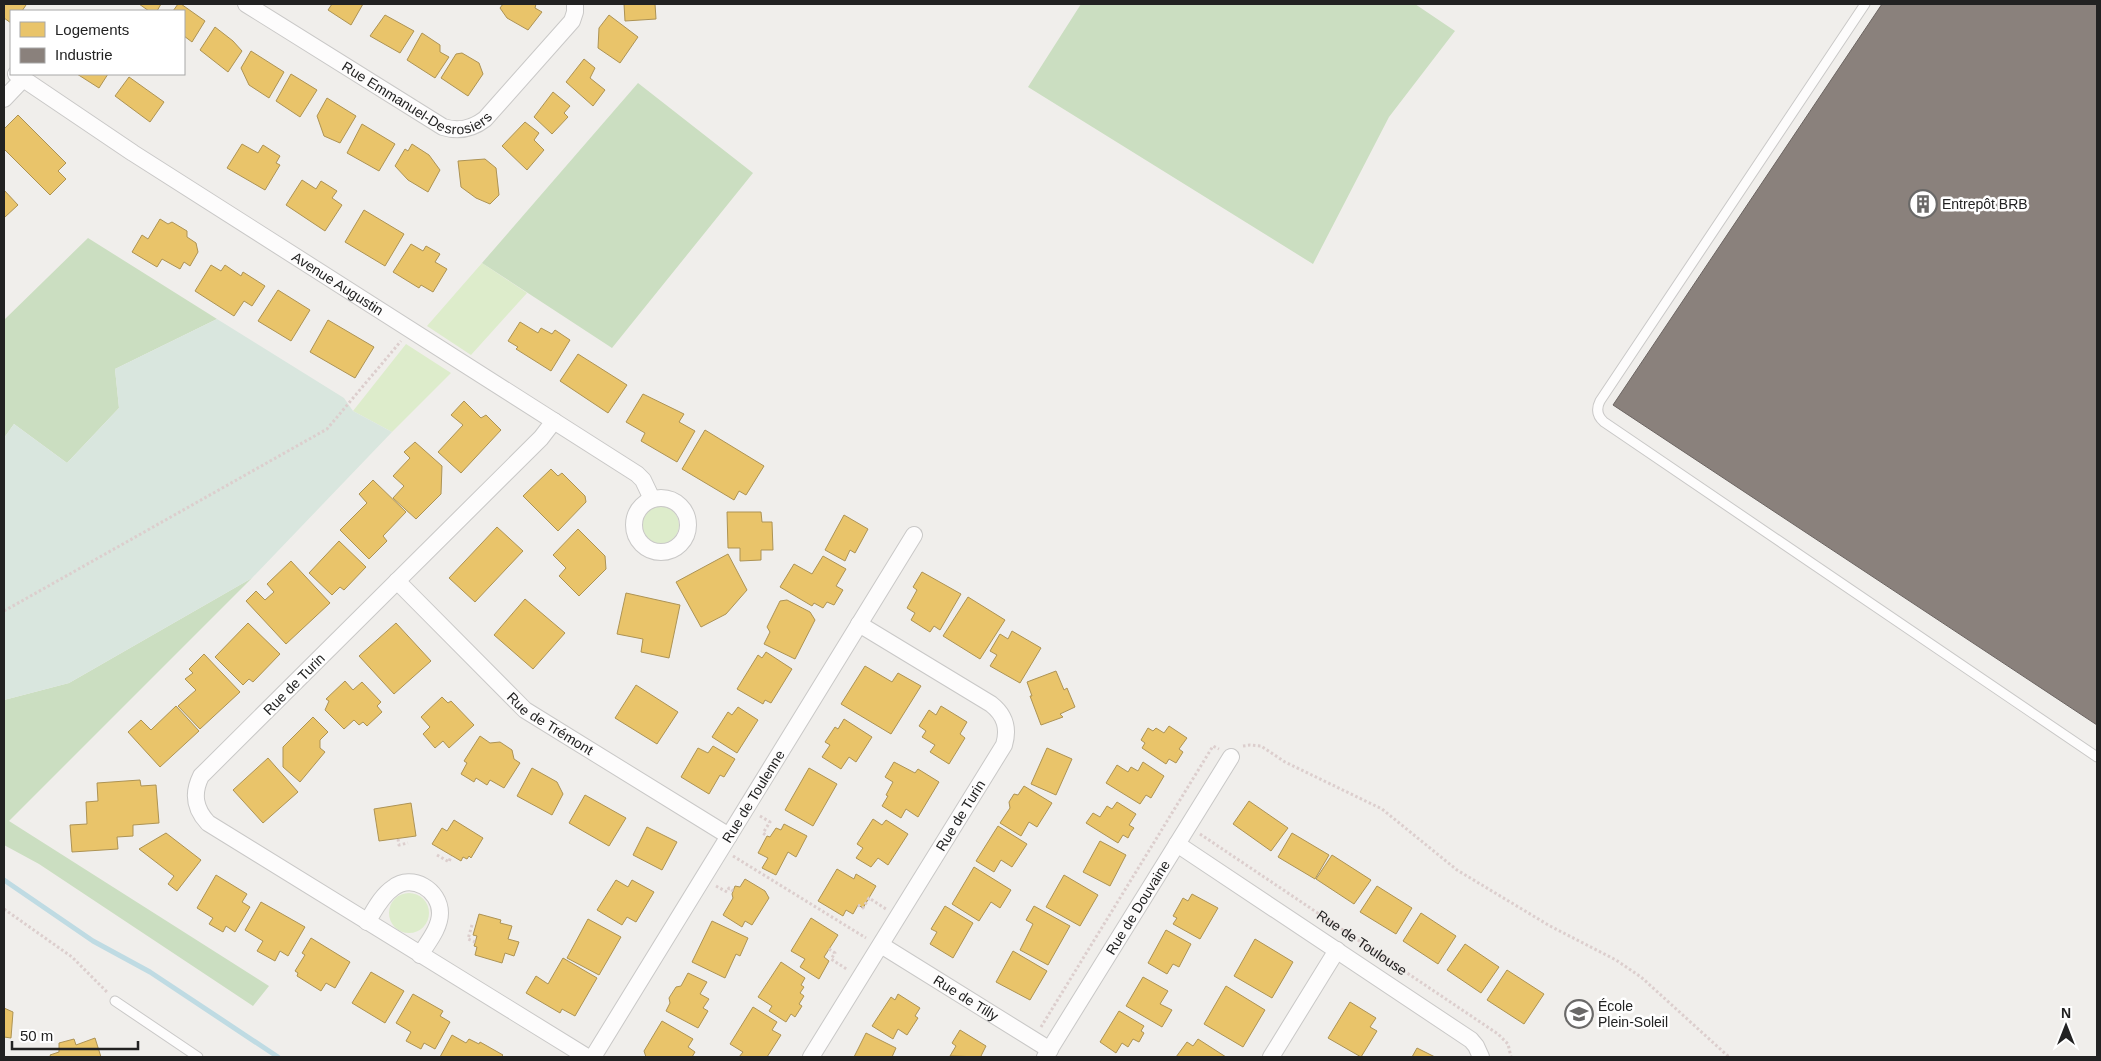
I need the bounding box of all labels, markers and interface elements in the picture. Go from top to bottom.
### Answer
legend [10,10,185,75]
text: Logements [55,21,129,38]
text: Industrie [55,46,113,63]
street label: Rue Emmanuel-Desrosiers [339,58,495,138]
building icon: Entrepôt BRB [1908,189,1938,219]
place label: Entrepôt BRB [1942,196,2028,212]
street label: Avenue Augustin [289,249,386,318]
street label: Rue de Turin [260,650,328,718]
street label: Rue de Trémont [504,689,596,758]
street label: Rue de Toulenne [719,747,788,846]
street label: Rue de Turin [932,777,988,854]
street label: Rue de Douvaine [1102,857,1173,958]
street label: Rue de Toulouse [1314,907,1410,979]
street label: Rue de Tilly [931,972,1001,1024]
place label: École Plein-Soleil [1598,998,1668,1030]
school or university icon: École Plein-Soleil [1564,999,1594,1029]
north arrow [2041,1001,2091,1051]
text: N [2061,1005,2071,1021]
scale bar [12,1018,139,1050]
text: 50 m [20,1027,53,1044]

